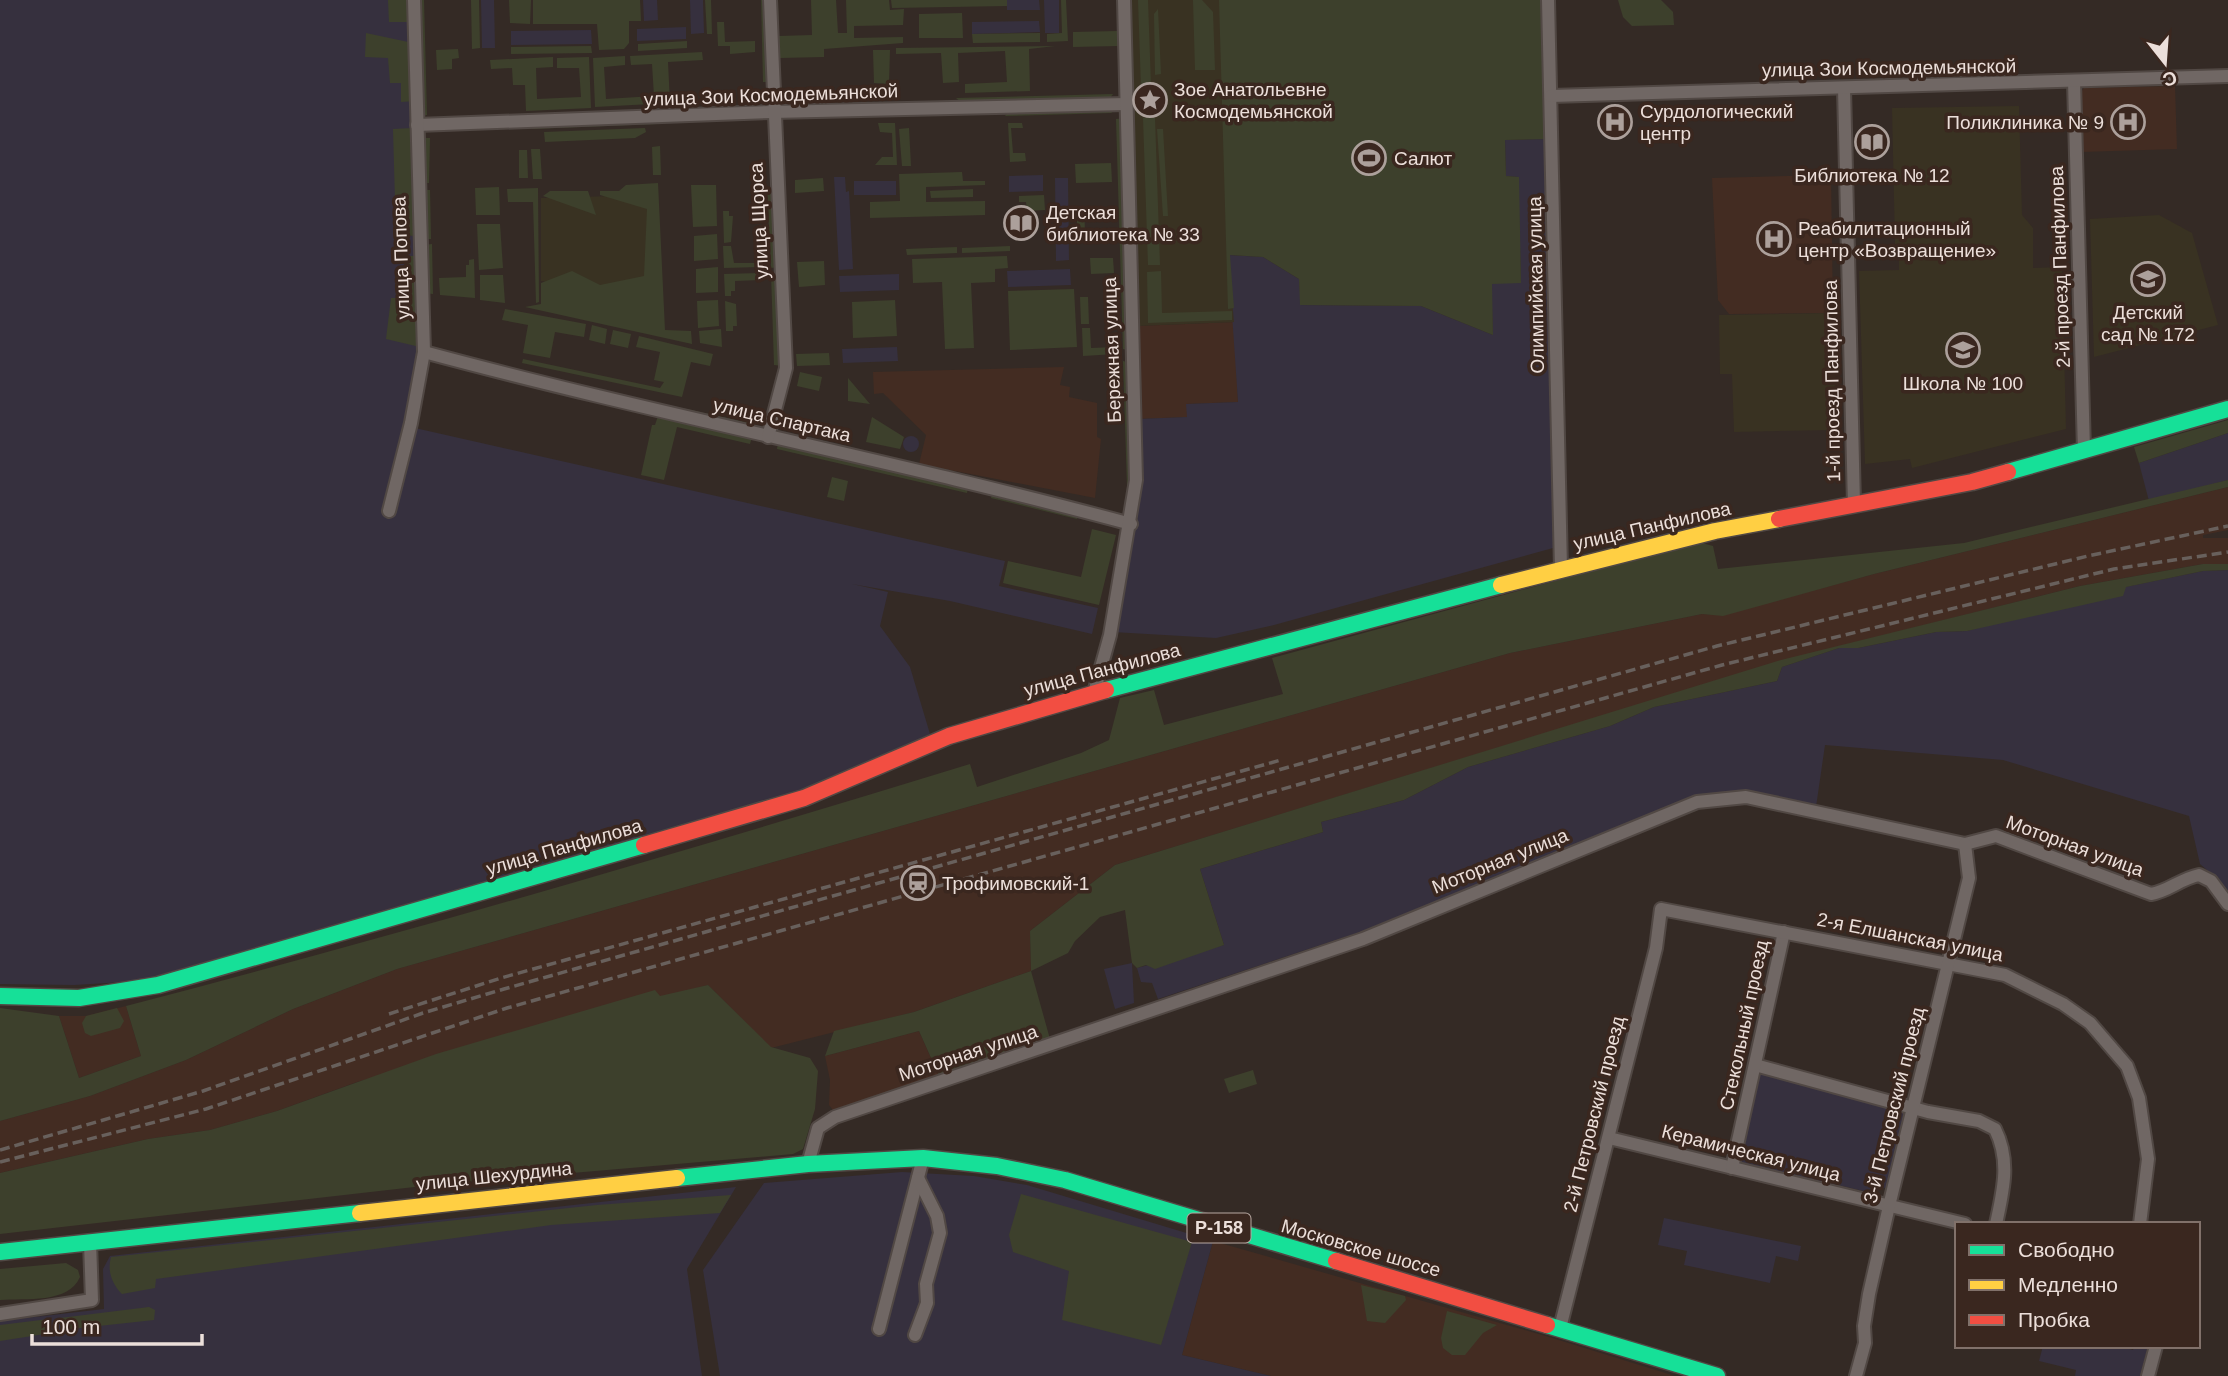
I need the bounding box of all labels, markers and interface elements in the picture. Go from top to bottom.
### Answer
north arrow [2130,28,2200,98]
street label: улица Зои Космодемьянской [1762,55,2016,81]
text: С [2160,67,2179,91]
place label: Зое Анатольевне Космодемьянской [1174,79,1333,122]
street label: улица Зои Космодемьянской [644,80,898,110]
place icon: Зое Анатольевне Космодемьянской [1131,81,1169,119]
place label: Сурдологический центр [1640,101,1793,144]
hospital icon: Сурдологический центр [1596,103,1634,141]
hospital icon: Поликлиника № 9 [2109,103,2147,141]
place label: Поликлиника № 9 [1946,112,2104,133]
library icon: Библиотека № 12 [1853,123,1891,161]
sports icon: Салют [1350,139,1388,177]
place label: Салют [1394,148,1452,169]
street label: улица Щорса [745,162,773,280]
place label: Библиотека № 12 [1794,165,1950,186]
street label: 2-й проезд Панфилова [2046,165,2074,368]
street label: улица Попова [388,196,414,320]
street label: Олимпийская улица [1524,196,1548,374]
place label: Детская библиотека № 33 [1046,202,1200,245]
library icon: Детская библиотека № 33 [1002,204,1040,242]
place label: Реабилитационный центр «Возвращение» [1798,218,1996,261]
hospital icon: Реабилитационный центр «Возвращение» [1755,220,1793,258]
school or university icon: Детский сад № 172 [2129,260,2167,298]
street label: Бережная улица [1099,276,1125,423]
street label: 1-й проезд Панфилова [1820,279,1844,482]
place label: Детский сад № 172 [2101,302,2195,345]
school or university icon: Школа № 100 [1944,331,1982,369]
place label: Школа № 100 [1903,373,2023,394]
street label: улица Спартака [711,394,853,446]
street label: улица Панфилова [1571,498,1733,554]
street label: улица Панфилова [1022,639,1183,701]
street label: Моторная улица [2003,811,2147,881]
street label: улица Панфилова [484,815,645,879]
street label: Моторная улица [1429,824,1571,898]
station icon: Трофимовский-1 [899,864,937,902]
place label: Трофимовский-1 [942,873,1089,894]
street label: 2-я Елшанская улица [1815,909,2005,965]
street label: Стекольный проезд [1716,938,1772,1112]
street label: 3-й Петровский проезд [1859,1005,1929,1205]
street label: 2-й Петровский проезд [1559,1014,1629,1214]
street label: Моторная улица [896,1021,1040,1085]
street label: Керамическая улица [1659,1121,1843,1185]
street label: улица Шехурдина [415,1157,573,1195]
road number: Р-158 [1188,1213,1250,1242]
street label: Московское шоссе [1279,1215,1443,1281]
legend [1955,1222,2200,1348]
text: Свободно [2018,1238,2115,1261]
text: Медленно [2018,1273,2118,1296]
scale bar [32,1302,201,1346]
text: Пробка [2018,1308,2090,1331]
text: 100 m [42,1315,100,1338]

